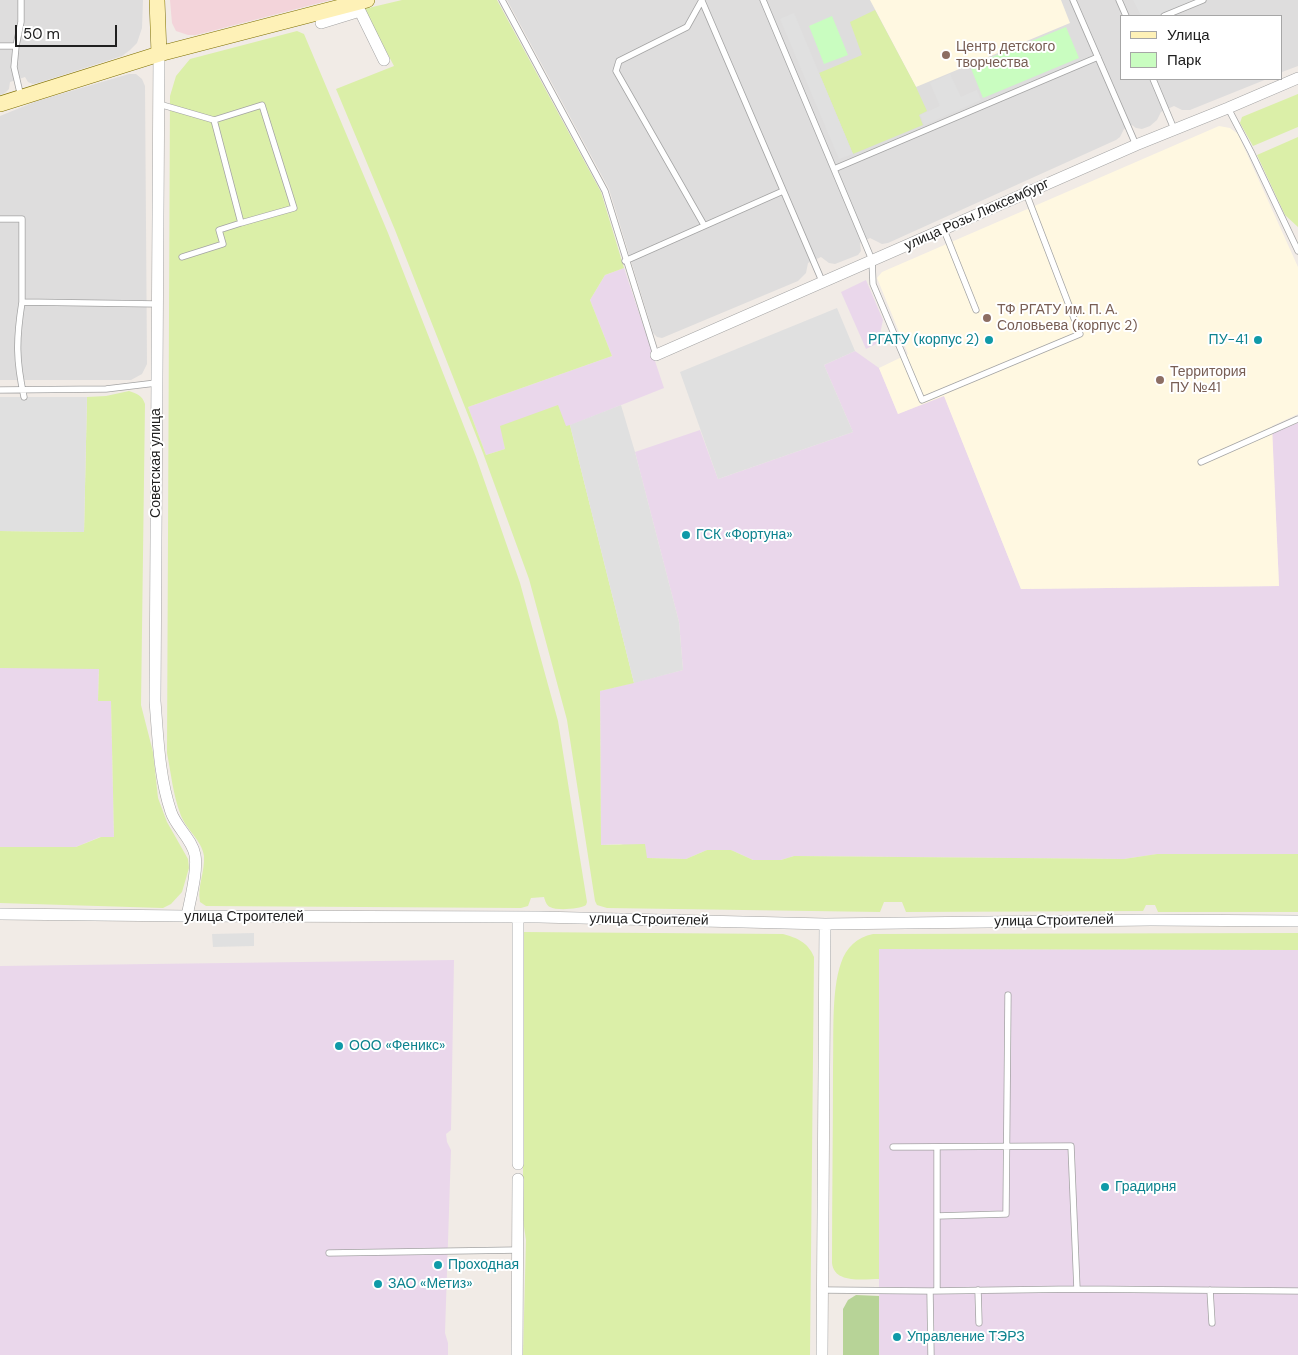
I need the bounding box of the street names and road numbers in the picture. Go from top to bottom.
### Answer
street label: улица Розы Люксембург [902,176,1052,254]
street label: Советская улица [148,408,164,518]
street label: улица Строителей [184,909,304,925]
street label: улица Строителей [589,911,709,929]
street label: улица Строителей [994,912,1114,930]

